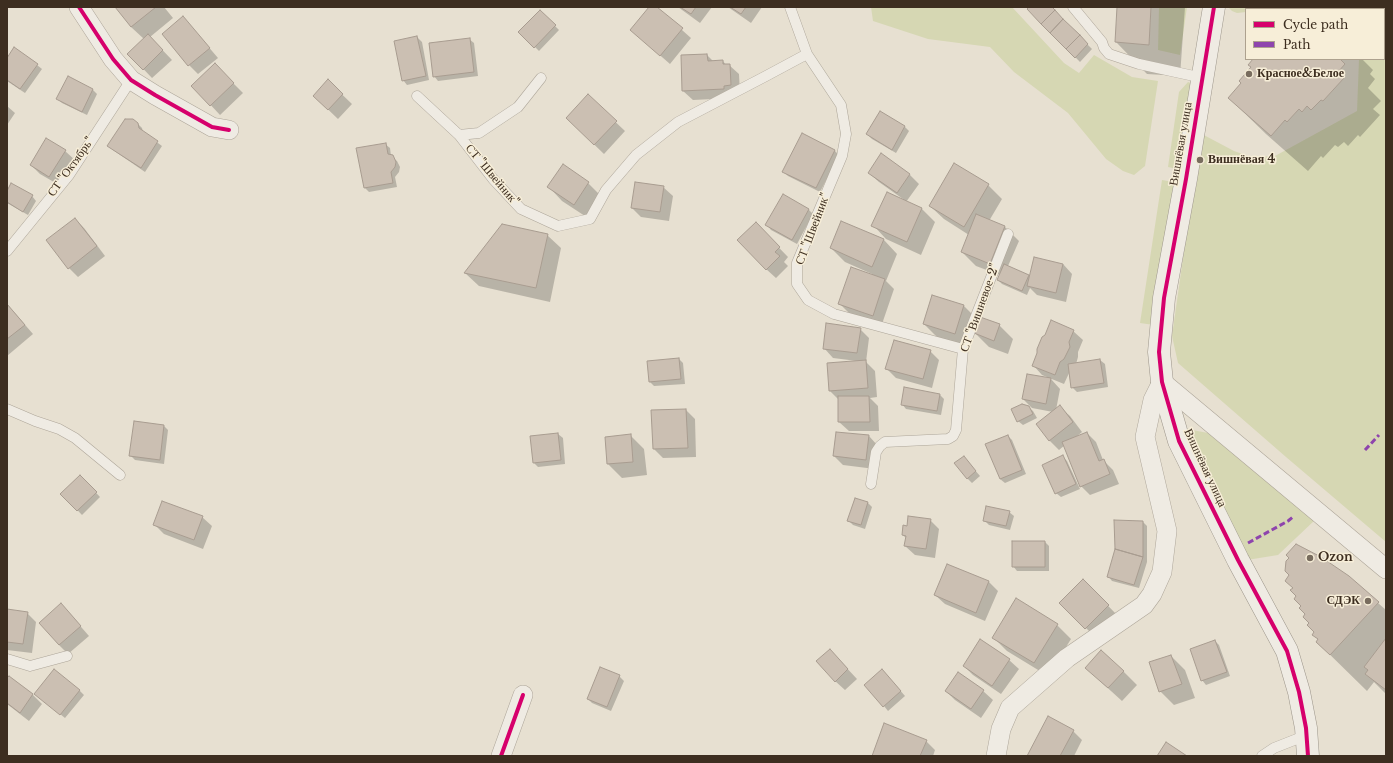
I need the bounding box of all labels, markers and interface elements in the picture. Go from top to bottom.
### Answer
legend [1245,8,1385,60]
text: Cycle path [1283,17,1348,32]
text: Path [1283,37,1311,52]
place label: Красное&Белое [1257,67,1344,81]
marker: Красное&Белое [1244,69,1254,79]
street label: Вишнёвая улица [1167,101,1195,187]
street label: СТ "Октябрь" [45,134,97,200]
street label: СТ "Швейник" [462,141,522,209]
place label: Вишнёвая 4 [1208,153,1275,167]
marker: Вишнёвая 4 [1195,155,1205,165]
street label: СТ "Швейник" [793,191,833,267]
street label: СТ "Вишневое-2" [957,262,1003,354]
street label: Вишнёвая улица [1181,427,1229,509]
place label: Ozon [1318,551,1353,565]
marker: Ozon [1305,553,1315,563]
place label: СДЭК [1327,594,1360,608]
marker: СДЭК [1363,596,1373,606]

